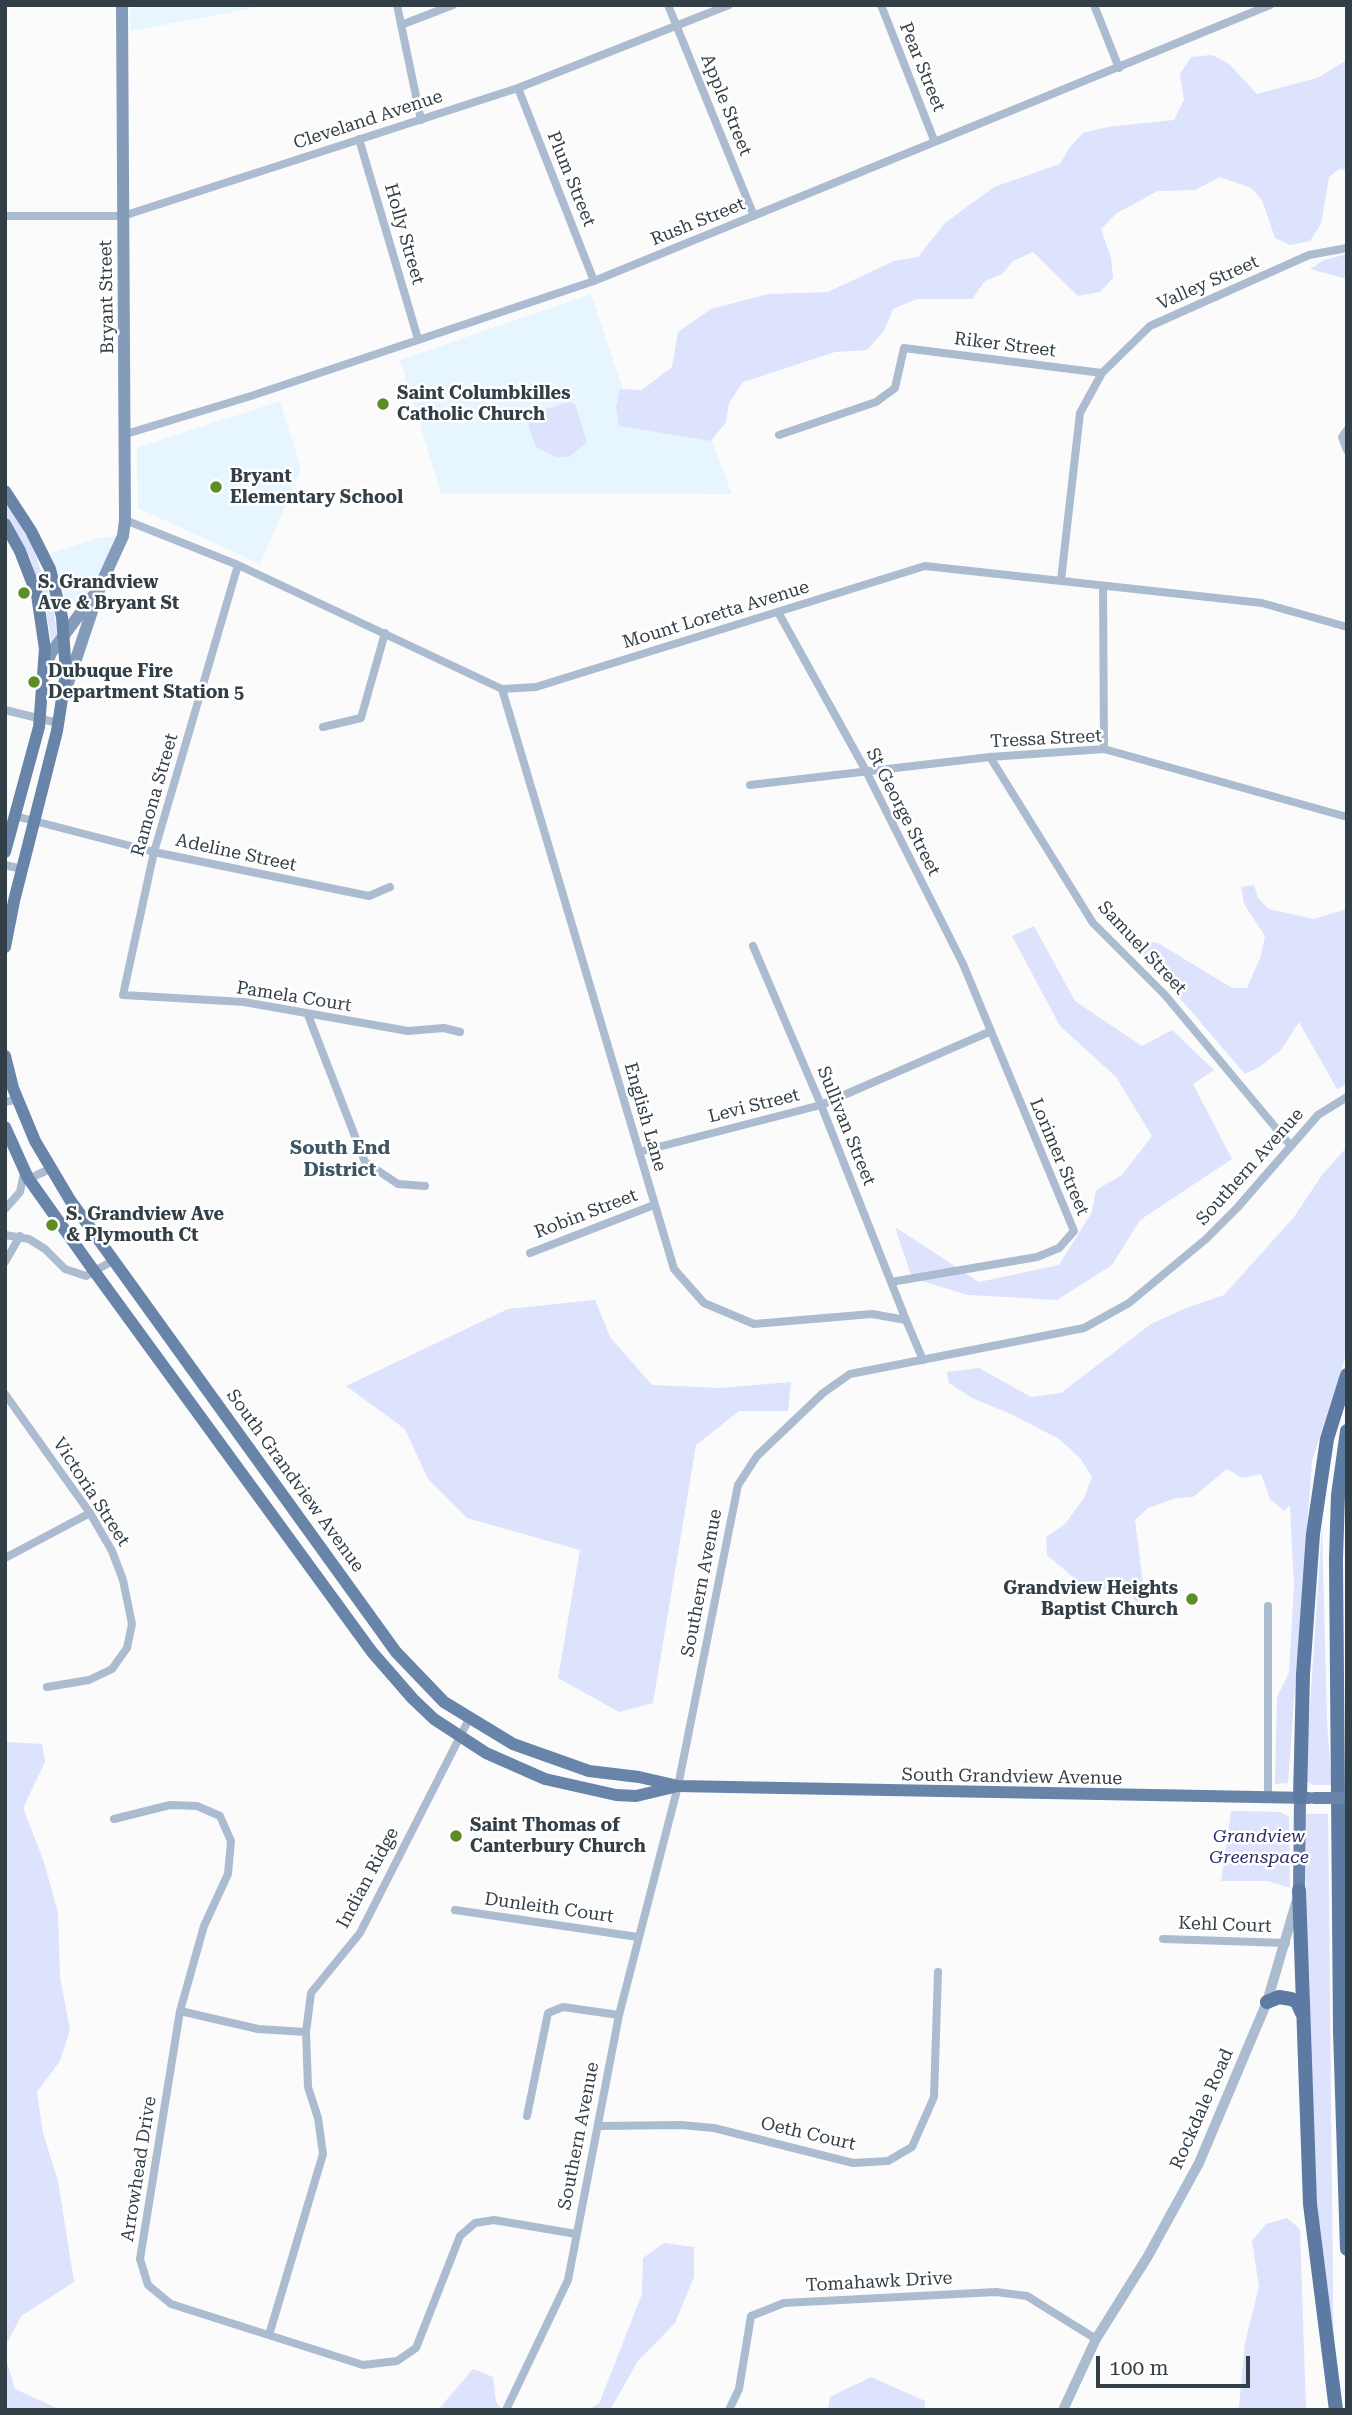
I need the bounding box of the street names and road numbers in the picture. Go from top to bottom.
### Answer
street label: Pear Street [894,19,950,115]
street label: Apple Street [696,51,756,159]
street label: Cleveland Avenue [291,86,445,154]
street label: Plum Street [542,128,600,230]
street label: Holly Street [379,181,429,287]
street label: Rush Street [648,193,748,251]
street label: Bryant Street [95,240,119,354]
street label: Valley Street [1154,251,1262,315]
street label: Riker Street [953,328,1057,362]
street label: Mount Loretta Avenue [620,576,812,654]
street label: Tressa Street [990,725,1102,753]
street label: Ramona Street [127,731,183,859]
street label: St George Street [861,744,945,880]
street label: Adeline Street [174,830,298,876]
street label: Samuel Street [1093,897,1191,999]
street label: Pamela Court [235,977,353,1017]
street label: English Lane [619,1060,671,1174]
street label: Sullivan Street [812,1063,880,1189]
street label: Levi Street [706,1084,802,1128]
street label: Lorimer Street [1025,1095,1093,1219]
street label: Southern Avenue [1192,1104,1308,1230]
street label: Robin Street [532,1184,640,1244]
street label: South Grandview Avenue [221,1385,369,1577]
street label: Victoria Street [48,1434,134,1550]
street label: Southern Avenue [677,1507,727,1659]
street label: South Grandview Avenue [901,1764,1123,1790]
street label: Indian Ridge [332,1824,404,1932]
street label: Dunleith Court [483,1888,615,1928]
street label: Kehl Court [1178,1913,1272,1937]
street label: Rockdale Road [1166,2045,1238,2173]
street label: Southern Avenue [554,2060,604,2212]
street label: Arrowhead Drive [117,2095,161,2243]
street label: Oeth Court [758,2113,858,2155]
street label: Tomahawk Drive [805,2267,953,2297]

